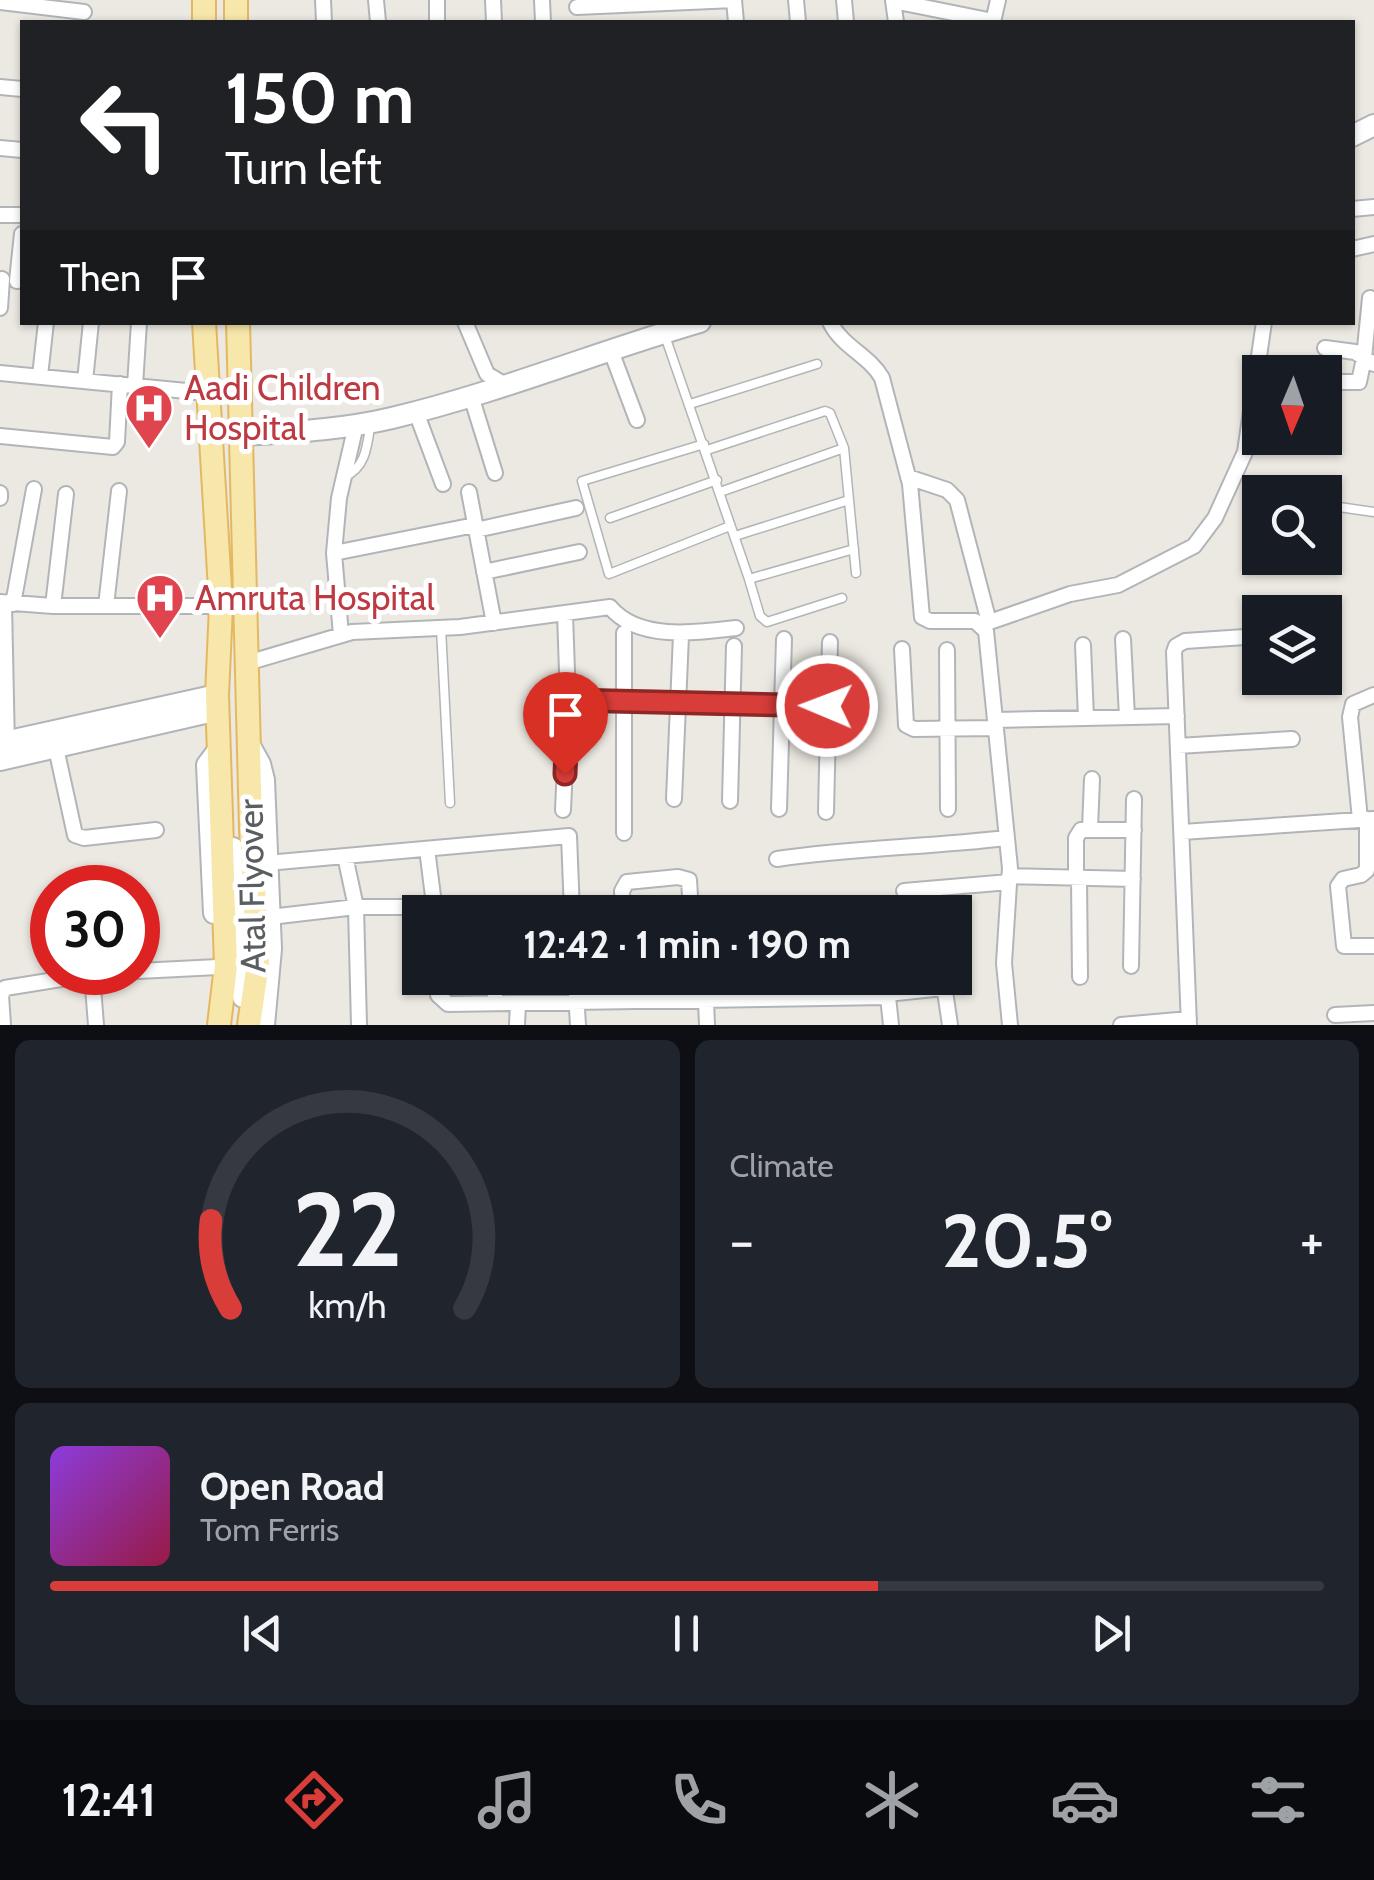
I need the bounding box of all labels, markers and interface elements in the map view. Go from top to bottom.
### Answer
text: 150 m [225,55,414,141]
icon: left [60,60,190,190]
text: Turn left [225,141,382,195]
icon: arrive [161,250,216,305]
text: Then [60,254,141,301]
north arrow [1242,355,1342,455]
map controls [1242,355,1342,695]
place label: Aadi Children Hospital [184,366,381,449]
hospital icon: Aadi Children Hospital [123,382,175,450]
button: search [1242,475,1342,575]
hospital icon: Amruta Hospital [134,572,186,640]
place label: Amruta Hospital [195,576,436,619]
button: layers [1242,595,1342,695]
position arrow [775,654,879,758]
pin [523,672,608,775]
icon: arrive [538,687,593,742]
street label: Atal Flyover [228,799,275,973]
speed limit sign: 30 [30,865,160,995]
text: 12:42 · 1 min · 190 m [523,921,851,968]
text: Climate [730,1146,834,1185]
text: 22 [292,1166,402,1292]
text: 20.5° [942,1195,1112,1286]
text: − [730,1207,754,1274]
text: + [1300,1207,1324,1274]
text: km/h [308,1284,386,1327]
text: Open Road [200,1463,385,1510]
text: Tom Ferris [200,1510,339,1549]
icon: previous [235,1606,290,1661]
icon: pause [659,1606,714,1661]
icon: next [1084,1606,1139,1661]
icon: directions [279,1765,349,1835]
icon: music [472,1765,542,1835]
icon: phone [664,1765,734,1835]
icon: climate [857,1765,927,1835]
icon: car [1050,1765,1120,1835]
icon: filters [1243,1765,1313,1835]
text: 12:41 [61,1773,156,1827]

